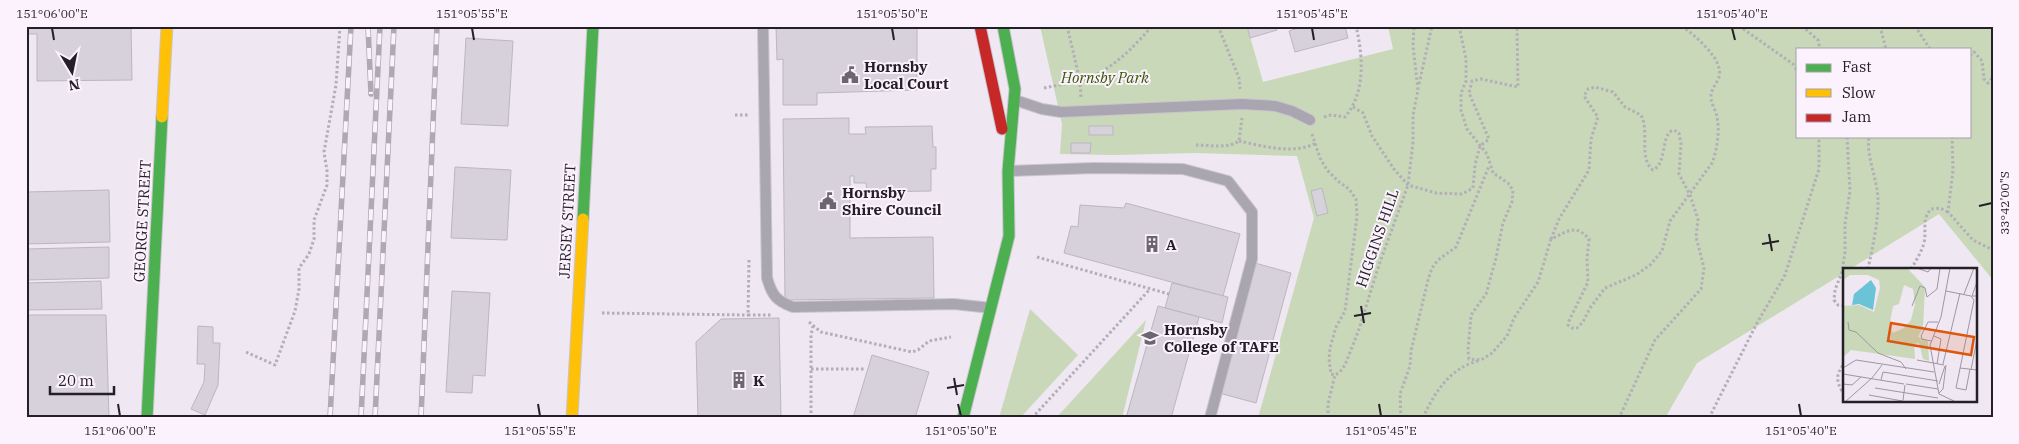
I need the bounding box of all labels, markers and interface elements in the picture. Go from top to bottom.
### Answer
text: 151°06'00"E [16,6,88,21]
text: 151°05'55"E [436,6,508,21]
text: 151°05'50"E [856,6,928,21]
text: 151°05'45"E [1276,6,1348,21]
text: 151°05'40"E [1696,6,1768,21]
north arrow [48,48,98,98]
legend [1796,48,1972,138]
place label: Hornsby Local Court [864,57,949,93]
text: Fast [1842,57,1872,76]
public building icon: Hornsby Local Court [840,65,860,85]
park label: Hornsby Park [1060,68,1149,87]
text: N [67,75,81,95]
text: Slow [1842,83,1876,102]
text: Jam [1842,107,1871,126]
street label: GEORGE STREET [129,159,155,283]
street label: JERSEY STREET [554,163,580,279]
text: 33°42'00"S [1997,171,2012,235]
place label: Hornsby Shire Council [842,183,942,219]
street label: HIGGINS HILL [1351,186,1403,290]
public building icon: Hornsby Shire Council [818,191,838,211]
building icon: A [1142,234,1162,254]
place label: A [1166,235,1177,254]
inset map [1843,268,1976,402]
place label: Hornsby College of TAFE [1164,320,1279,356]
school or university icon: Hornsby College of TAFE [1140,328,1160,348]
scale bar [50,364,114,396]
building icon: K [729,370,749,390]
text: 20 m [58,371,94,390]
place label: K [753,371,765,390]
text: 151°06'00"E [84,423,156,438]
text: 151°05'55"E [504,423,576,438]
text: 151°05'50"E [925,423,997,438]
text: 151°05'45"E [1345,423,1417,438]
text: 151°05'40"E [1765,423,1837,438]

